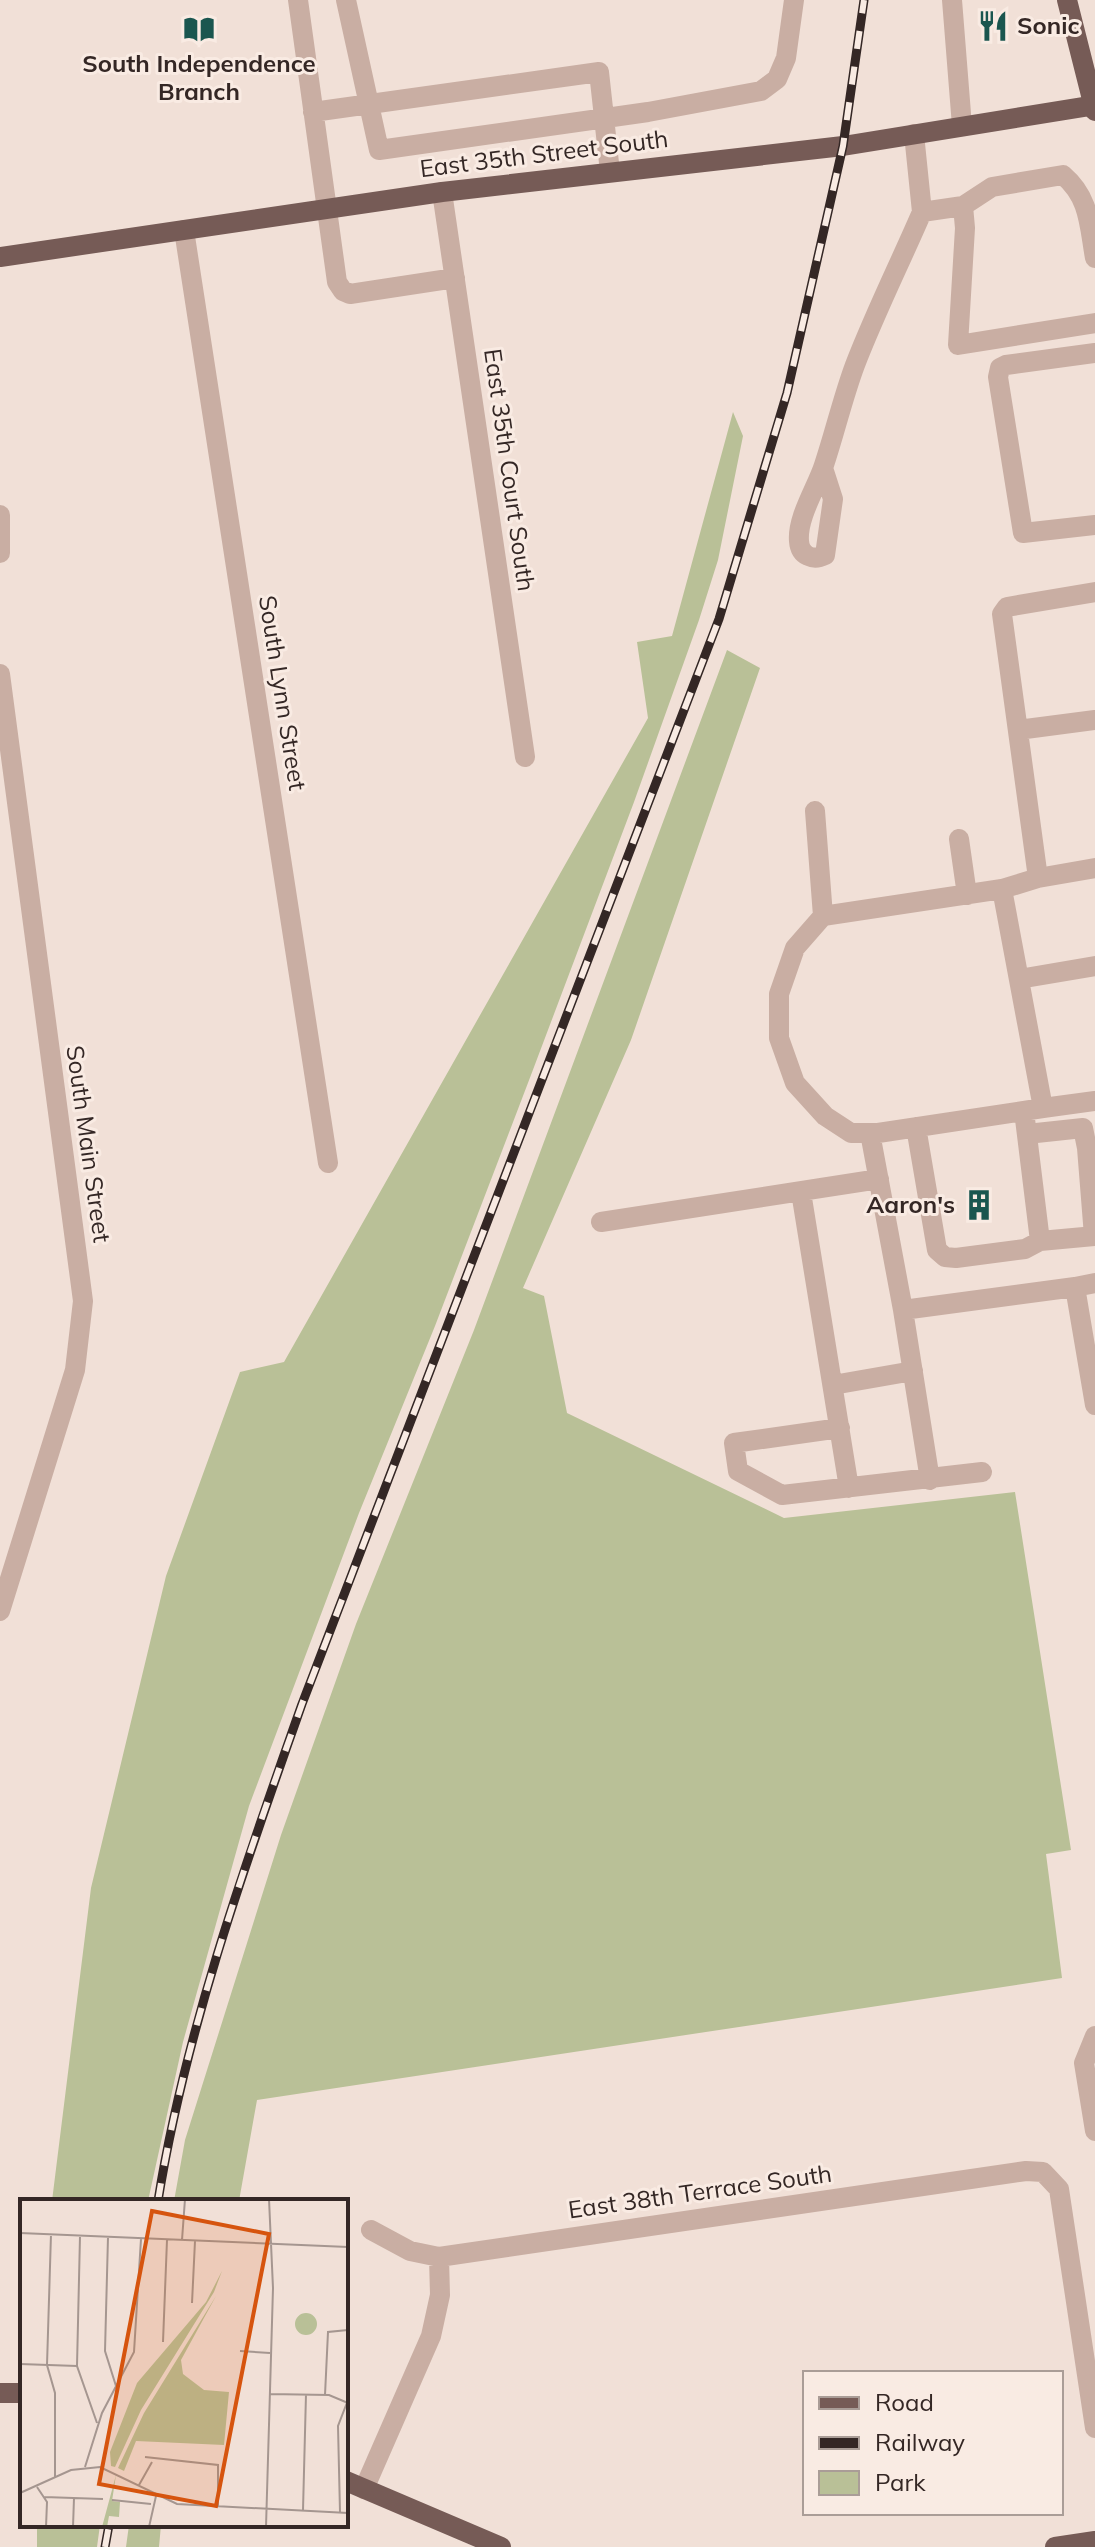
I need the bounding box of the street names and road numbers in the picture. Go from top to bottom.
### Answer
street label: East 35th Street South [418,123,670,183]
street label: East 35th Court South [478,347,542,593]
street label: South Lynn Street [253,593,313,792]
street label: South Main Street [60,1043,118,1244]
street label: East 38th Terrace South [566,2158,833,2224]

